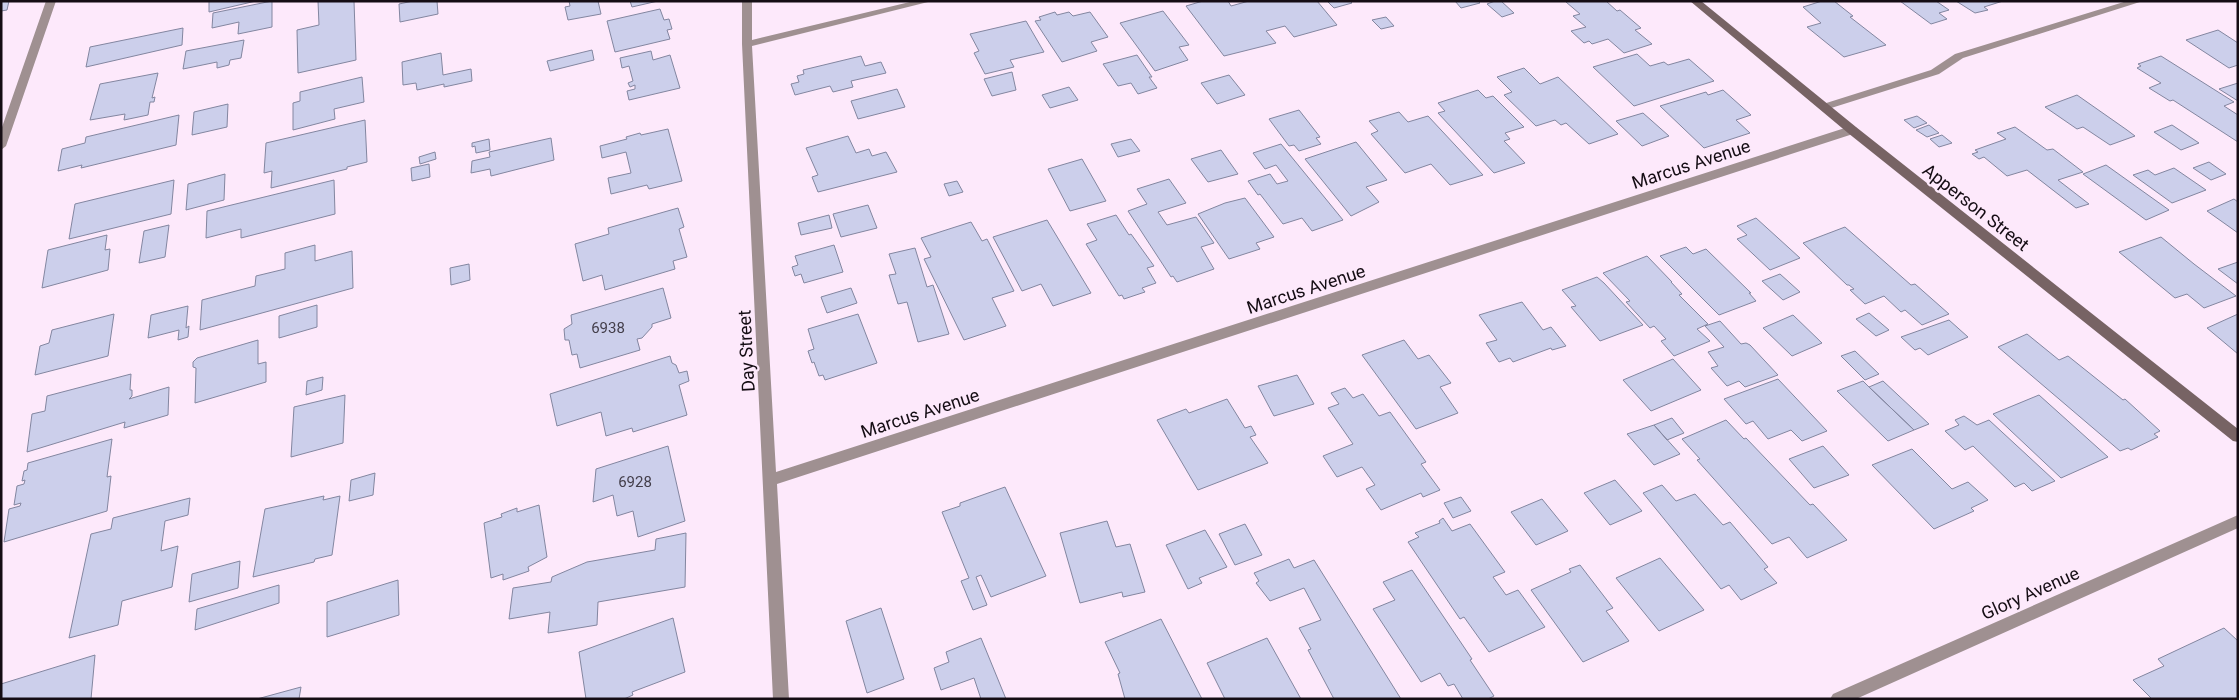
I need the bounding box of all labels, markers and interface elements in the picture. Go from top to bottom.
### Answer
street label: Marcus Avenue [1629,135,1753,193]
street label: Apperson Street [1919,159,2033,255]
street label: Marcus Avenue [1244,260,1368,318]
street label: Day Street [733,309,759,392]
house number: 6938 [591,319,625,337]
street label: Marcus Avenue [858,384,982,442]
house number: 6928 [618,473,652,491]
street label: Glory Avenue [1978,562,2082,624]

